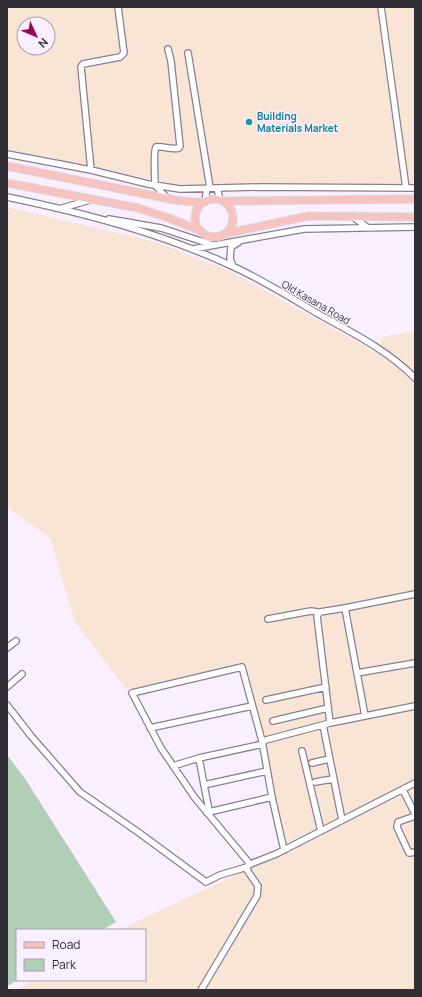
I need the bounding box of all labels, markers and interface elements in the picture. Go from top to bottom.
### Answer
north arrow [16,16,56,56]
text: N [35,35,52,51]
place label: Building Materials Market [257,109,338,135]
marker: Building Materials Market [244,117,254,127]
street label: Old Kasana Road [279,277,353,327]
legend [16,929,146,981]
text: Road [52,936,80,953]
text: Park [52,956,77,973]

